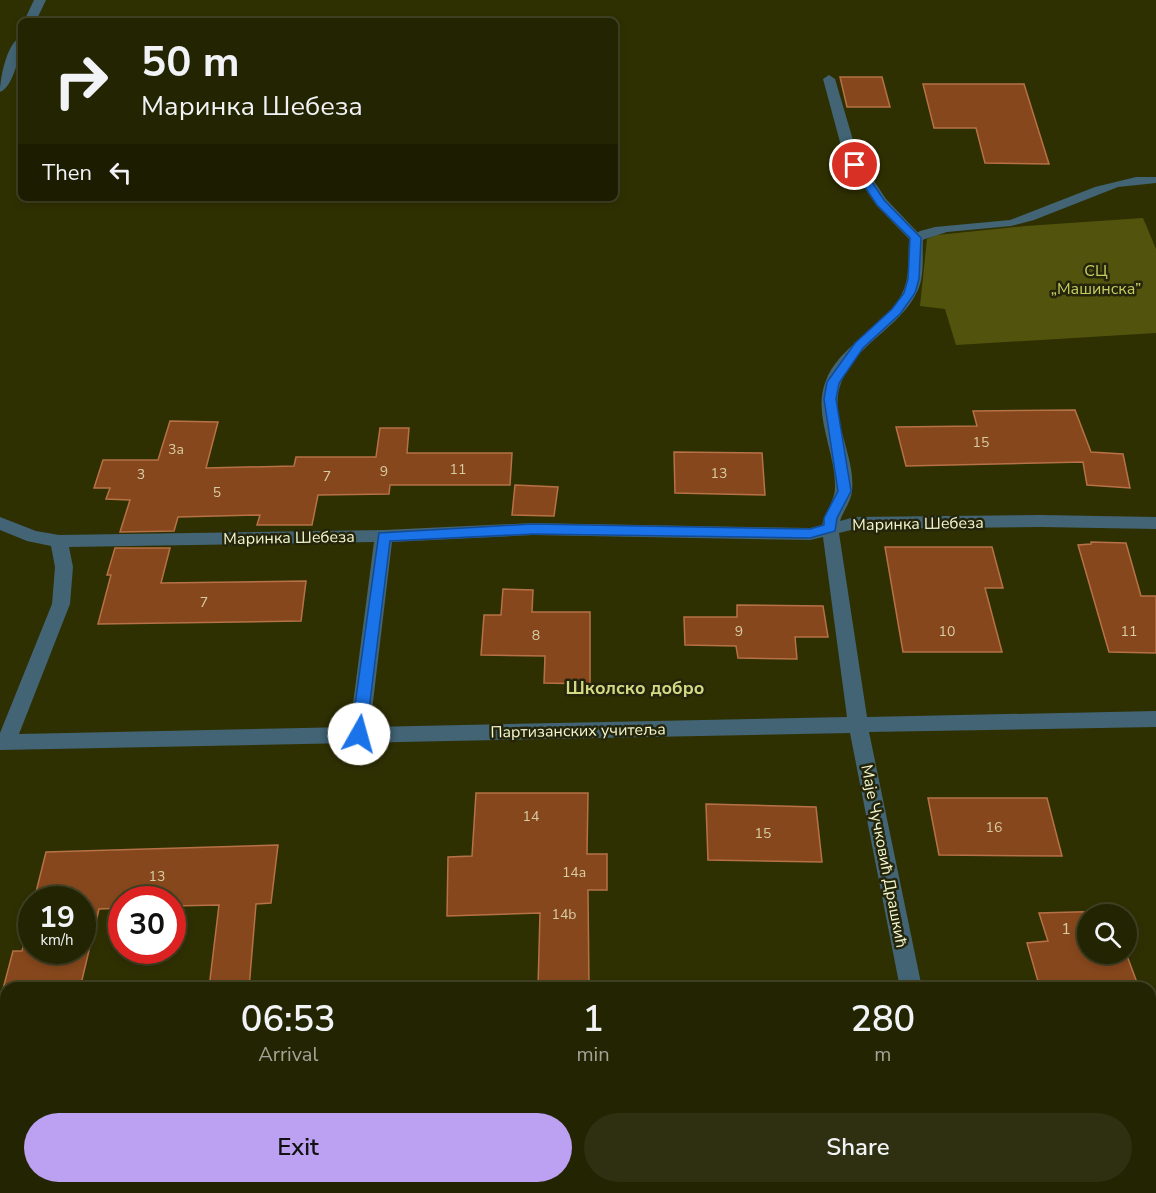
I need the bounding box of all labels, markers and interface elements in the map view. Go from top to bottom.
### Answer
text: 50 m [141,34,240,91]
icon: right [42,42,120,120]
text: Маринка Шебеза [141,88,363,125]
pin [829,139,880,190]
icon: arrive [838,148,871,181]
icon: left [104,156,137,189]
text: Then [42,158,92,188]
park label: СЦ „Машинска” [1051,260,1141,300]
house number: 15 [973,433,989,452]
house number: 3a [168,440,184,459]
house number: 11 [450,460,466,479]
house number: 9 [380,462,388,481]
house number: 13 [711,464,727,483]
house number: 3 [137,465,145,484]
house number: 7 [323,467,331,486]
house number: 5 [213,483,221,502]
street label: Маринка Шебеза [852,512,984,536]
street label: Маринка Шебеза [223,526,355,550]
house number: 7 [200,593,208,612]
house number: 9 [735,622,743,641]
house number: 10 [939,622,955,641]
house number: 11 [1121,622,1137,641]
house number: 8 [532,626,540,645]
district label: Школско добро [566,676,704,700]
position arrow [327,702,391,766]
street label: Партизанских учитеља [490,718,666,744]
street label: Маје Чучковић Драшкић [855,763,913,950]
house number: 14 [523,807,539,826]
house number: 16 [986,818,1002,837]
house number: 15 [755,824,771,843]
house number: 14a [562,863,586,882]
house number: 13 [149,867,165,886]
speed limit sign: 30 [108,886,186,964]
text: 19 [39,897,75,938]
map controls [1077,904,1137,964]
button: search [1077,904,1137,964]
house number: 14b [552,905,576,924]
house number: 1 [1061,918,1071,940]
text: km/h [40,930,74,950]
text: 06:53 [241,995,336,1044]
text: 1 [582,995,604,1044]
text: 280 [850,995,915,1044]
text: Arrival [258,1041,318,1068]
text: min [577,1041,610,1068]
text: m [874,1041,891,1068]
button: Exit [24,1113,572,1182]
button: Share [584,1113,1132,1182]

